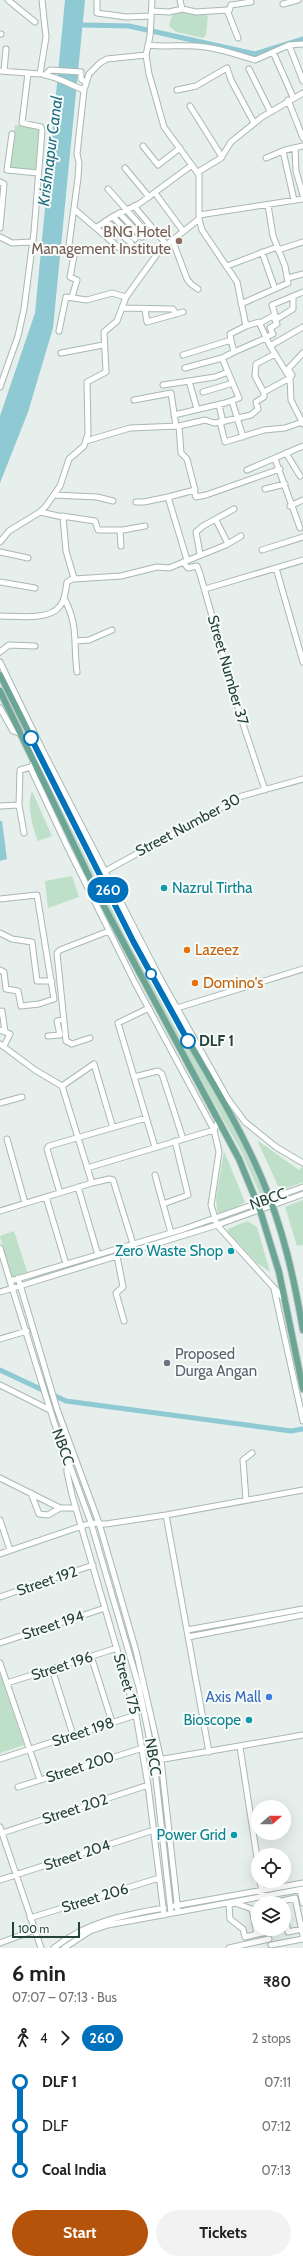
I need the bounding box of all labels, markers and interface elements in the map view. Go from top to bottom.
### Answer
water label: Krishnapur Canal [34,95,66,207]
place label: BNG Hotel Management Institute [31,223,171,258]
marker: BNG Hotel Management Institute [174,236,184,246]
street label: Street Number 37 [204,613,252,727]
unlabelled marker [23,730,39,746]
street label: Street Number 30 [133,790,243,860]
line badge: 260 [85,877,131,903]
place label: Nazrul Tirtha [172,879,253,897]
text: 260 [95,881,121,899]
marker: Nazrul Tirtha [159,883,169,893]
place label: Lazeez [195,941,239,959]
marker: Lazeez [182,945,192,955]
unlabelled marker [145,968,157,980]
place label: Domino's [203,974,263,992]
marker: Domino's [190,978,200,988]
place label: DLF 1 [199,1032,234,1050]
marker: DLF 1 [180,1033,196,1049]
street label: NBCC [247,1184,289,1214]
place label: Zero Waste Shop [115,1242,223,1260]
marker: Zero Waste Shop [226,1246,236,1256]
place label: Proposed Durga Angan [175,1345,257,1380]
marker: Proposed Durga Angan [162,1358,172,1368]
street label: NBCC [48,1426,78,1468]
street label: Street 192 [14,1562,80,1600]
street label: Street 194 [20,1606,87,1643]
street label: Street 196 [29,1648,95,1684]
street label: Street 175 [110,1651,144,1717]
place label: Axis Mall [206,1688,261,1706]
marker: Axis Mall [264,1692,274,1702]
place label: Bioscope [184,1711,241,1729]
street label: Street 198 [50,1713,116,1751]
marker: Bioscope [244,1715,254,1725]
street label: NBCC [141,1737,165,1777]
street label: Street 200 [44,1748,116,1786]
street label: Street 202 [40,1790,110,1828]
north arrow [251,1800,291,1840]
map controls [251,1800,291,1936]
place label: Power Grid [157,1826,226,1844]
marker: Power Grid [229,1830,239,1840]
street label: Street 204 [41,1836,113,1874]
button: locate [251,1848,291,1888]
street label: Street 206 [59,1879,131,1917]
button: layers [251,1896,291,1936]
scale bar [12,1920,80,1939]
text: 100 m [18,1922,49,1936]
text: 6 min [12,1960,66,1987]
text: ₹80 [263,1973,291,1991]
text: 07:07 – 07:13 · Bus [12,1989,117,2005]
icon: walk [12,2027,34,2049]
icon: forward [54,2027,76,2049]
text: 260 [90,2029,115,2047]
text: 4 [40,2030,48,2046]
text: 2 stops [252,2030,291,2046]
text: DLF 1 [42,2073,77,2091]
text: 07:11 [264,2074,291,2090]
text: DLF [42,2117,68,2135]
text: 07:12 [262,2118,291,2134]
text: Coal India [42,2161,106,2179]
text: 07:13 [262,2162,291,2178]
button: Start [12,2210,148,2256]
button: Tickets [156,2210,291,2256]

